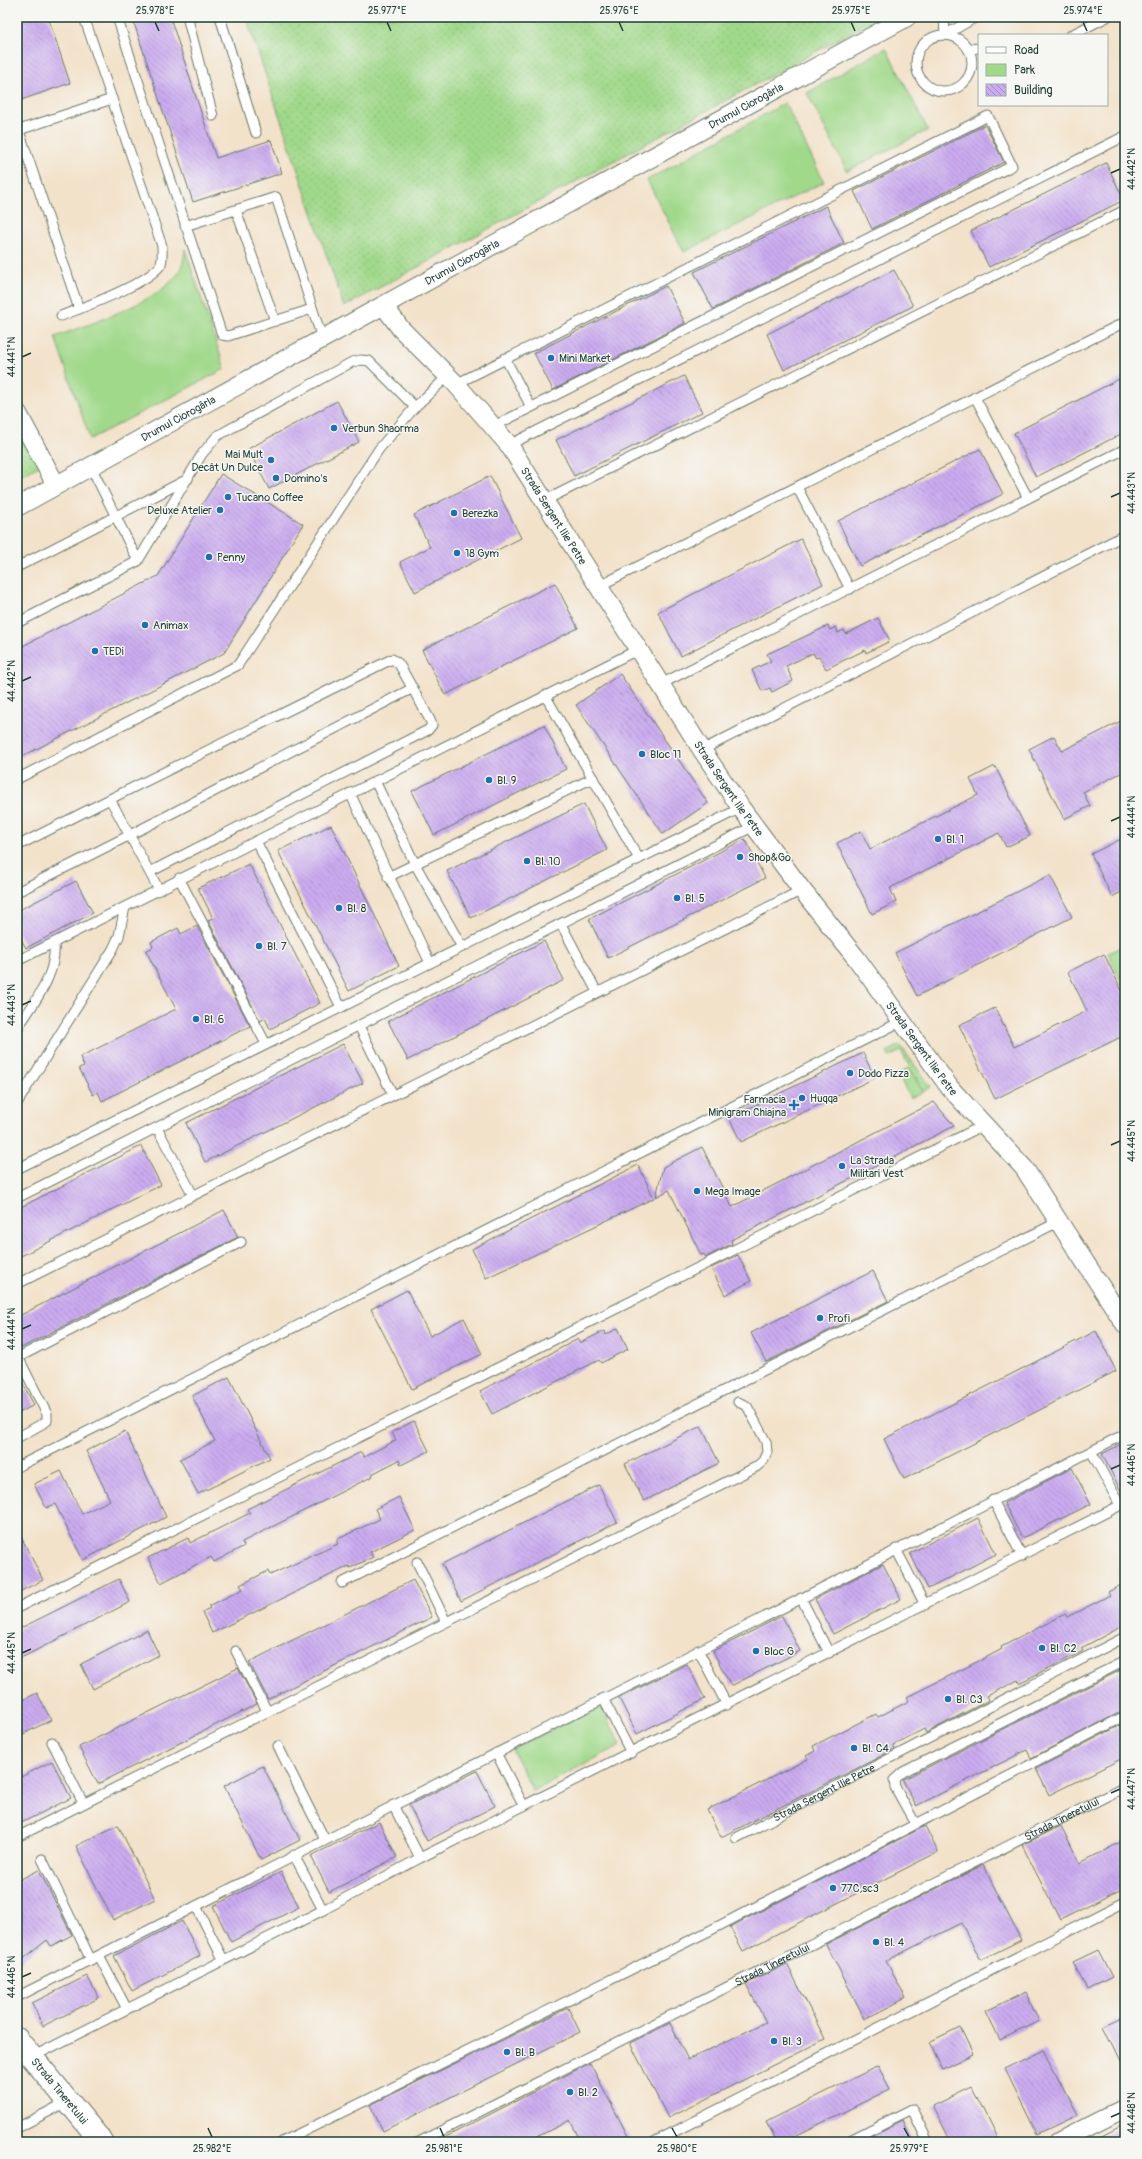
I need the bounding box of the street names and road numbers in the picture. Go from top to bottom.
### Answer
street label: Drumul Ciorogârla [706,80,785,131]
street label: Drumul Ciorogârla [422,236,502,288]
street label: Drumul Ciorogârla [139,393,218,444]
street label: Strada Sergent Ilie Petre [518,465,590,568]
street label: Strada Sergent Ilie Petre [691,738,767,839]
street label: Strada Sergent Ilie Petre [883,999,961,1099]
street label: Strada Sergent Ilie Petre [771,1761,878,1824]
street label: Strada Tineretului [1022,1795,1101,1843]
street label: Strada Tineretului [732,1940,811,1989]
street label: Strada Tineretului [29,2055,91,2126]

